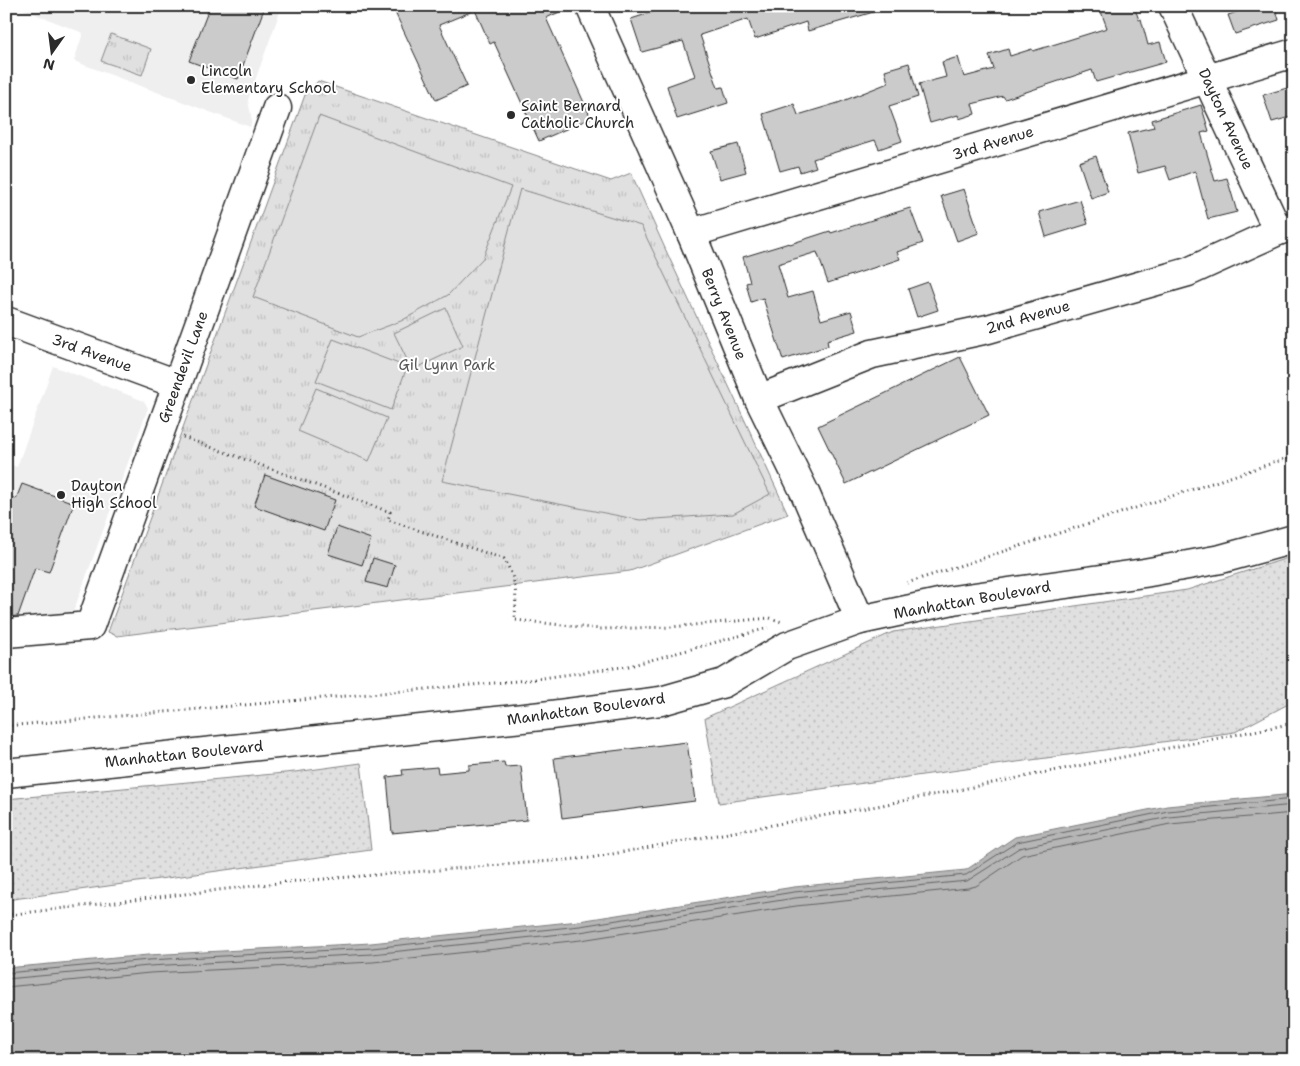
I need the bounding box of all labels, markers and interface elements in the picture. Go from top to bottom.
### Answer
north arrow [28,28,78,78]
text: N [41,55,56,75]
place label: Lincoln Elementary School [201,61,337,98]
street label: Dayton Avenue [1194,65,1258,173]
marker: Lincoln Elementary School [185,74,197,86]
place label: Saint Bernard Catholic Church [521,96,634,133]
marker: Saint Bernard Catholic Church [505,109,517,121]
street label: 3rd Avenue [950,121,1036,165]
street label: Berry Avenue [697,265,751,363]
street label: 2nd Avenue [984,295,1072,339]
street label: Greendevil Lane [153,308,213,426]
street label: 3rd Avenue [49,329,135,377]
park label: Gil Lynn Park [399,355,495,375]
place label: Dayton High School [71,476,157,513]
marker: Dayton High School [55,489,67,501]
street label: Manhattan Boulevard [892,576,1053,624]
street label: Manhattan Boulevard [506,688,667,730]
street label: Manhattan Boulevard [104,736,265,772]

